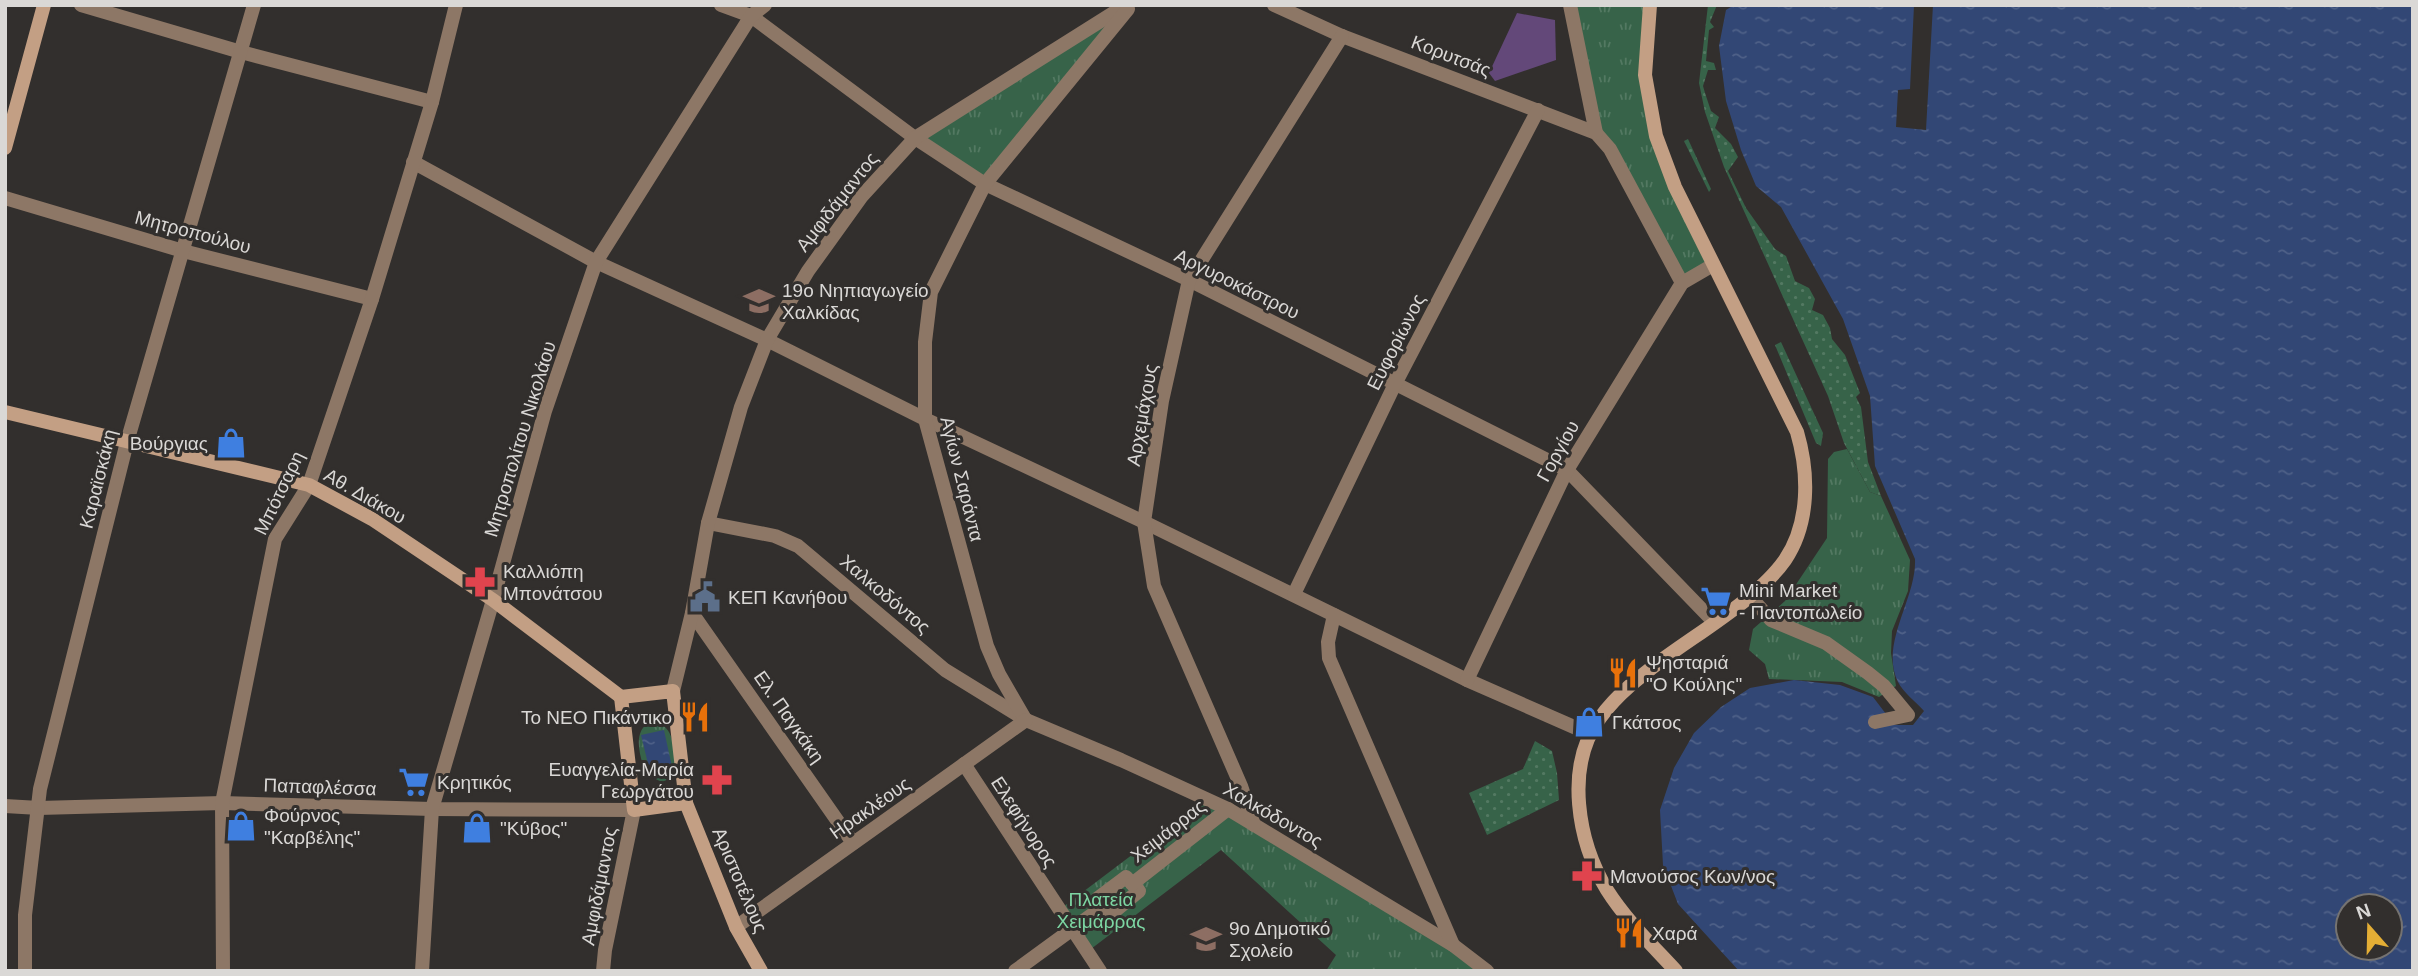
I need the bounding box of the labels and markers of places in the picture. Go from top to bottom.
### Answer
place label: 19ο Νηπιαγωγείο Χαλκίδας [782,280,929,323]
school or university icon: 19ο Νηπιαγωγείο Χαλκίδας [742,284,776,318]
shop icon: Βούργιας [214,426,248,460]
place label: Βούργιας [130,433,208,454]
place label: Καλλιόπη Μπονάτσου [503,561,603,604]
pharmacy icon: Καλλιόπη Μπονάτσου [463,565,497,599]
public building icon: ΚΕΠ Κανήθου [688,580,722,614]
place label: Mini Market - Παντοπωλείο [1739,580,1862,623]
supermarket icon: Mini Market - Παντοπωλείο [1699,584,1733,618]
place label: ΚΕΠ Κανήθου [728,587,847,608]
place label: Ψησταριά "Ο Κούλης" [1646,652,1742,695]
restaurant icon: Ψησταριά "Ο Κούλης" [1606,656,1640,690]
restaurant icon: Το ΝΕΟ Πικάντικο [678,700,712,734]
shop icon: Γκάτσος [1572,705,1606,739]
place label: Το ΝΕΟ Πικάντικο [521,707,672,728]
place label: Γκάτσος [1612,712,1681,733]
place label: Ευαγγελία-Μαρία Γεωργάτου [549,759,694,802]
pharmacy icon: Ευαγγελία-Μαρία Γεωργάτου [700,763,734,797]
supermarket icon: Κρητικός [397,765,431,799]
place label: Κρητικός [437,772,512,793]
place label: Φούρνος "Καρβέλης" [264,805,360,848]
shop icon: Φούρνος "Καρβέλης" [224,809,258,843]
shop icon: "Κύβος" [460,811,494,845]
place label: "Κύβος" [500,818,567,839]
pharmacy icon: Μανούσος Κων/νος [1570,859,1604,893]
place label: Μανούσος Κων/νος [1610,866,1775,887]
restaurant icon: Χαρά [1612,916,1646,950]
place label: 9ο Δημοτικό Σχολείο [1229,918,1330,961]
school or university icon: 9ο Δημοτικό Σχολείο [1189,922,1223,956]
place label: Χαρά [1652,923,1697,944]

